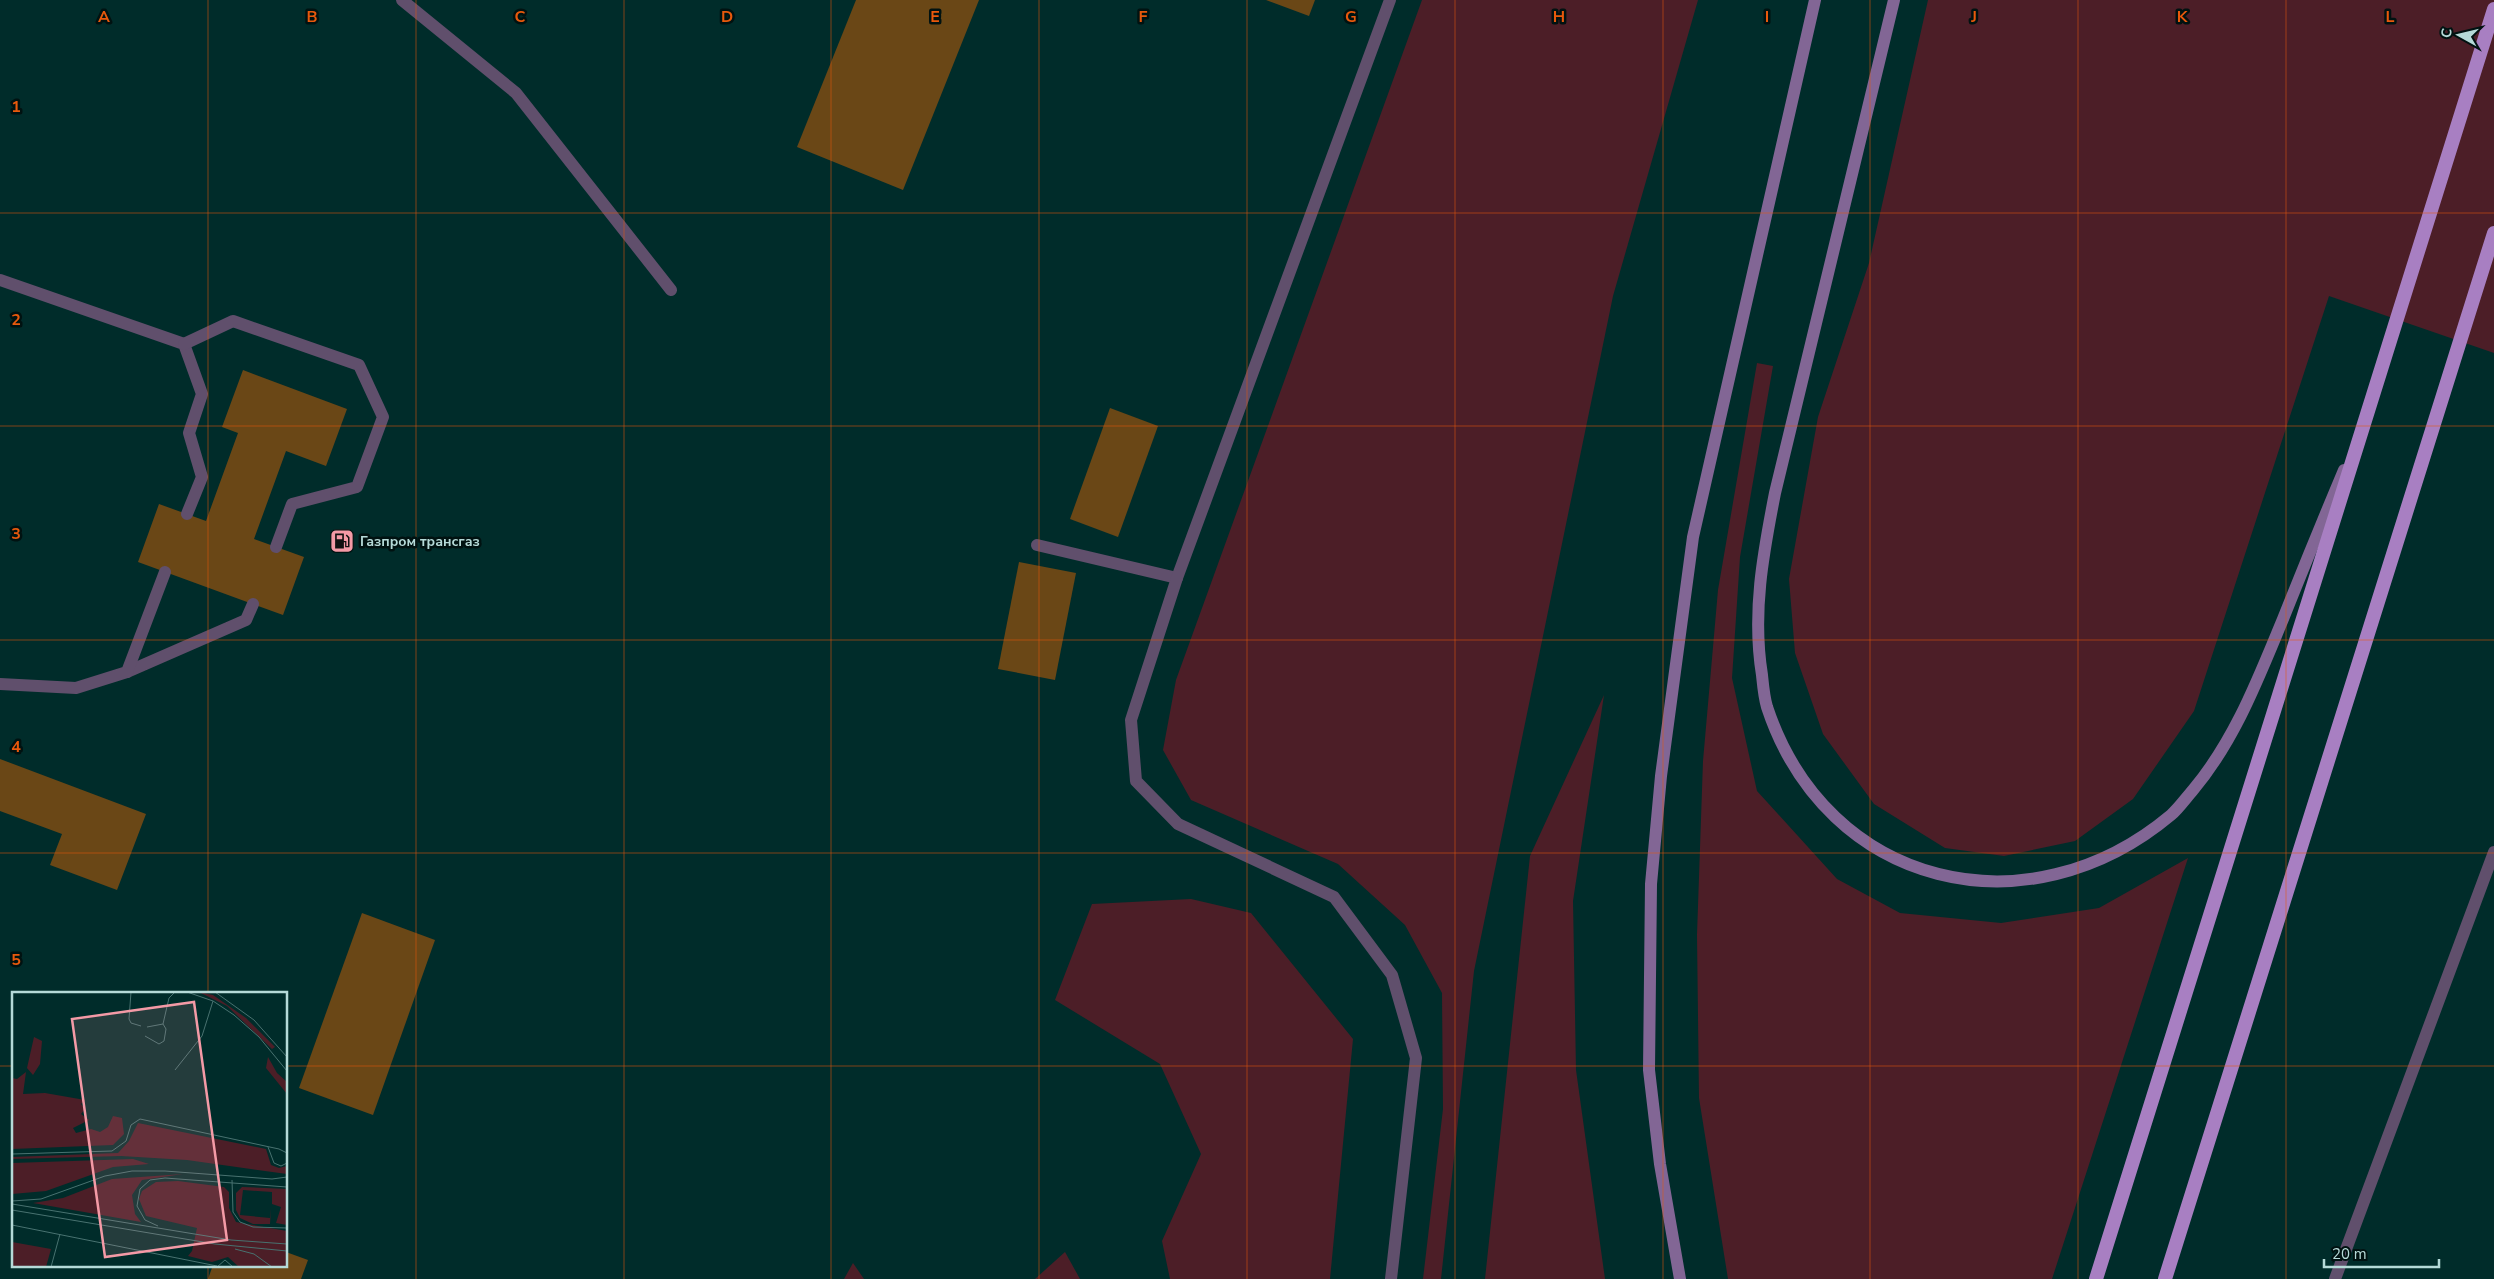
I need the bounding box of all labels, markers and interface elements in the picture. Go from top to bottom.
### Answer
text: A [98,6,110,28]
text: B [306,6,318,28]
text: C [515,6,526,28]
text: D [721,6,733,28]
text: E [930,6,940,28]
text: F [1139,6,1148,28]
text: G [1345,6,1357,28]
text: H [1553,6,1565,28]
text: I [1765,6,1769,28]
text: J [1970,6,1977,28]
text: K [2177,6,2189,28]
text: L [2386,6,2395,28]
north arrow [2434,10,2484,60]
text: С [2437,27,2457,39]
text: 1 [11,96,21,118]
text: 2 [11,309,21,331]
text: 3 [11,523,21,545]
fuel station icon: Газпром трансгаз [329,528,355,554]
place label: Газпром трансгаз [360,532,480,551]
text: 4 [11,736,21,758]
text: 5 [11,949,21,971]
inset map [12,992,288,1266]
scale bar [2324,1236,2439,1268]
text: 20 m [2332,1244,2367,1264]

